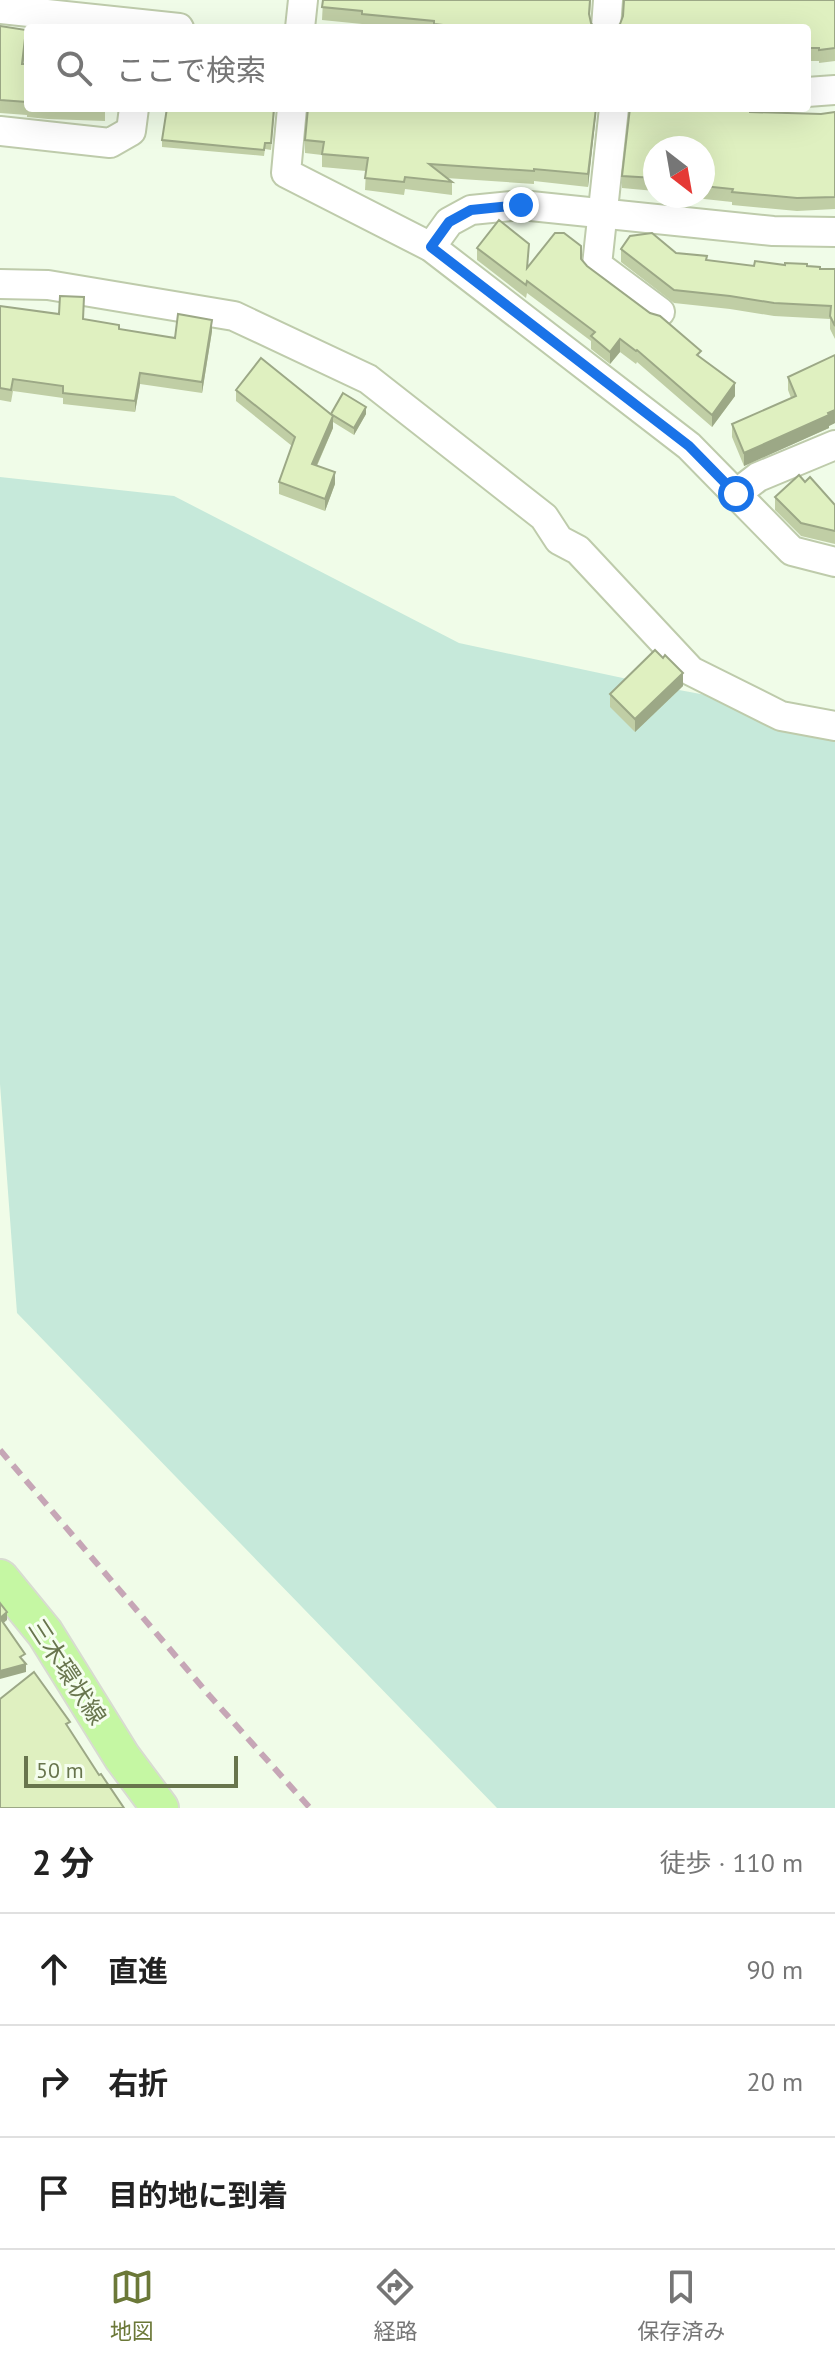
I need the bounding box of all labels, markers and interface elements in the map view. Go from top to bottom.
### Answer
search box [24,24,811,112]
icon: search [52,46,96,90]
text: ここで検索 [116,50,266,89]
north arrow [643,136,715,208]
route end [503,187,539,223]
route start [718,476,754,512]
street label: 三木環状線 [22,1613,113,1730]
scale bar [24,1752,238,1788]
text: 50 m [36,1756,84,1784]
text: 2 分 [32,1840,94,1884]
text: 徒歩 · 110 m [660,1846,803,1879]
icon: ahead [32,1947,76,1991]
text: 直進 [108,1951,168,1990]
text: 90 m [747,1953,803,1986]
icon: right [32,2059,76,2103]
text: 右折 [108,2063,168,2102]
text: 20 m [747,2065,803,2098]
icon: arrive [32,2171,76,2215]
text: 目的地に到着 [108,2175,288,2214]
tab: 地図 [110,2265,154,2345]
tab: 経路 [373,2265,417,2345]
tab: 保存済み [637,2265,725,2345]

